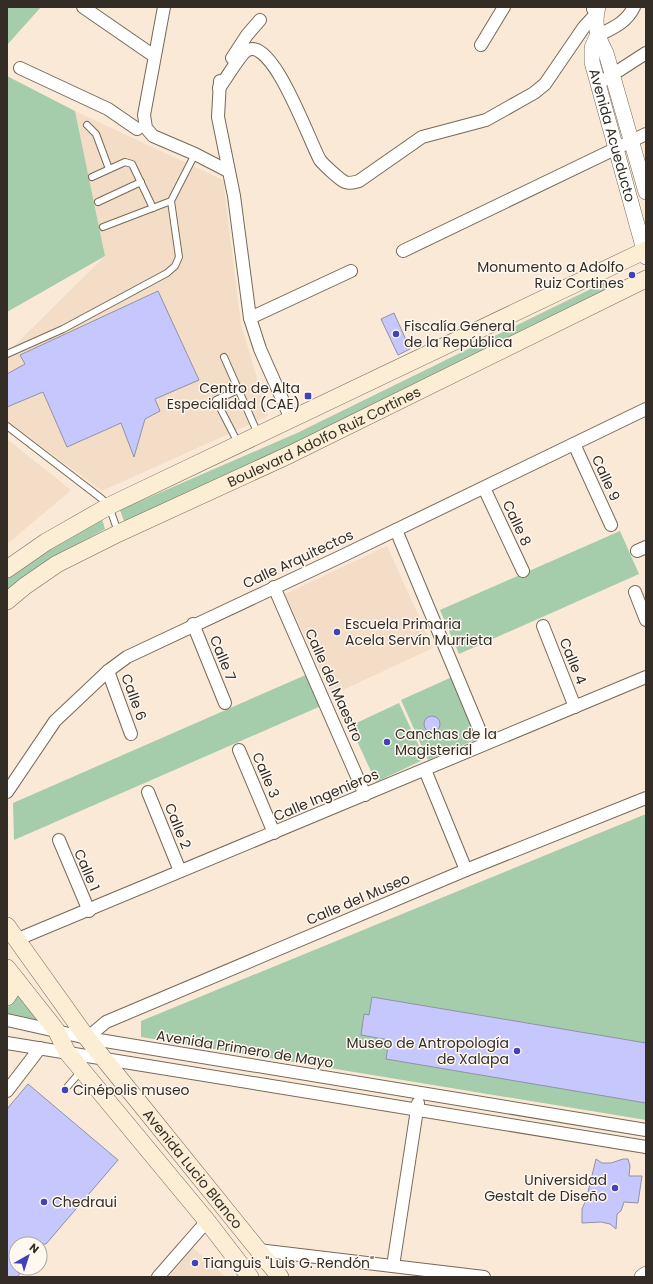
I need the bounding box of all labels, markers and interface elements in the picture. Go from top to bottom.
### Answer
street label: Avenida Acueducto [584,66,640,204]
place label: Monumento a Adolfo Ruiz Cortines [477,257,624,293]
marker: Monumento a Adolfo Ruiz Cortines [627,270,637,280]
place label: Fiscalía General de la República [404,316,515,352]
marker: Fiscalía General de la República [391,329,401,339]
place label: Centro de Alta Especialidad (CAE) [167,378,300,414]
street label: Boulevard Adolfo Ruiz Cortines [224,382,424,492]
marker: Centro de Alta Especialidad (CAE) [303,391,313,401]
street label: Calle 9 [587,452,625,504]
street label: Calle 8 [498,497,536,549]
street label: Calle Arquitectos [240,525,356,593]
place label: Escuela Primaria Acela Servín Murrieta [345,614,493,650]
street label: Calle del Maestro [300,625,368,745]
marker: Escuela Primaria Acela Servín Murrieta [332,627,342,637]
street label: Calle 7 [205,632,241,684]
street label: Calle 4 [555,635,591,687]
street label: Calle 6 [116,671,152,723]
place label: Canchas de la Magisterial [395,724,497,760]
marker: Canchas de la Magisterial [382,737,392,747]
street label: Calle 3 [247,749,285,801]
street label: Calle Ingenieros [270,764,382,826]
street label: Calle 2 [160,800,196,852]
street label: Calle 1 [69,846,105,894]
street label: Calle del Museo [303,868,413,930]
street label: Avenida Primero de Mayo [155,1025,335,1073]
place label: Museo de Antropología de Xalapa [347,1033,509,1069]
marker: Museo de Antropología de Xalapa [512,1046,522,1056]
place label: Cinépolis museo [73,1080,190,1100]
marker: Cinépolis museo [60,1085,70,1095]
street label: Avenida Lucio Blanco [138,1105,247,1233]
place label: Universidad Gestalt de Diseño [484,1170,607,1206]
marker: Universidad Gestalt de Diseño [610,1183,620,1193]
place label: Chedraui [52,1192,117,1212]
marker: Chedraui [39,1197,49,1207]
north arrow [8,1236,48,1276]
text: N [26,1239,43,1257]
place label: Tianguis "Luis G. Rendón" [203,1253,374,1273]
marker: Tianguis "Luis G. Rendón" [190,1258,200,1268]

